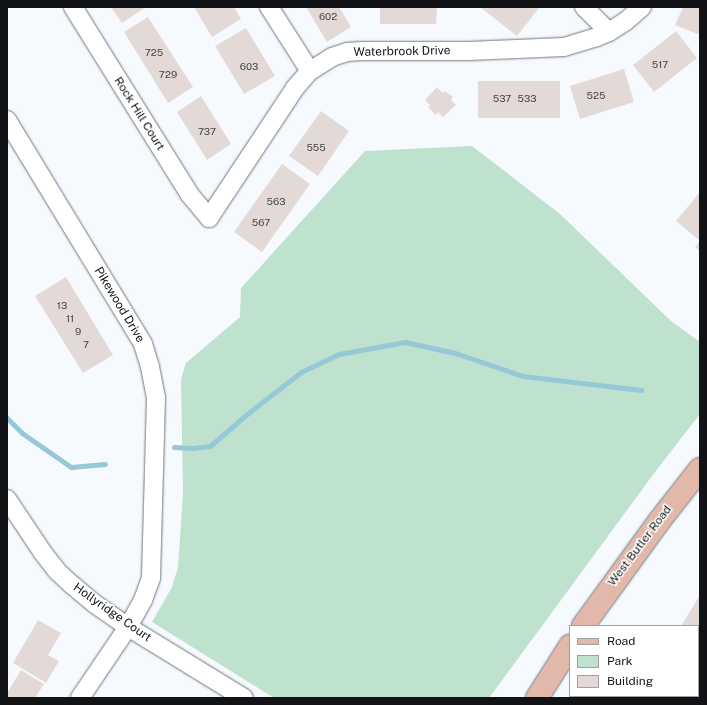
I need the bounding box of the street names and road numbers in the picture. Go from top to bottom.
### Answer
street label: Waterbrook Drive [353,44,451,60]
street label: Rock Hill Court [111,74,167,154]
street label: Pikewood Drive [91,265,147,345]
street label: West Butler Road [605,503,675,589]
street label: Hollyridge Court [70,581,154,645]

